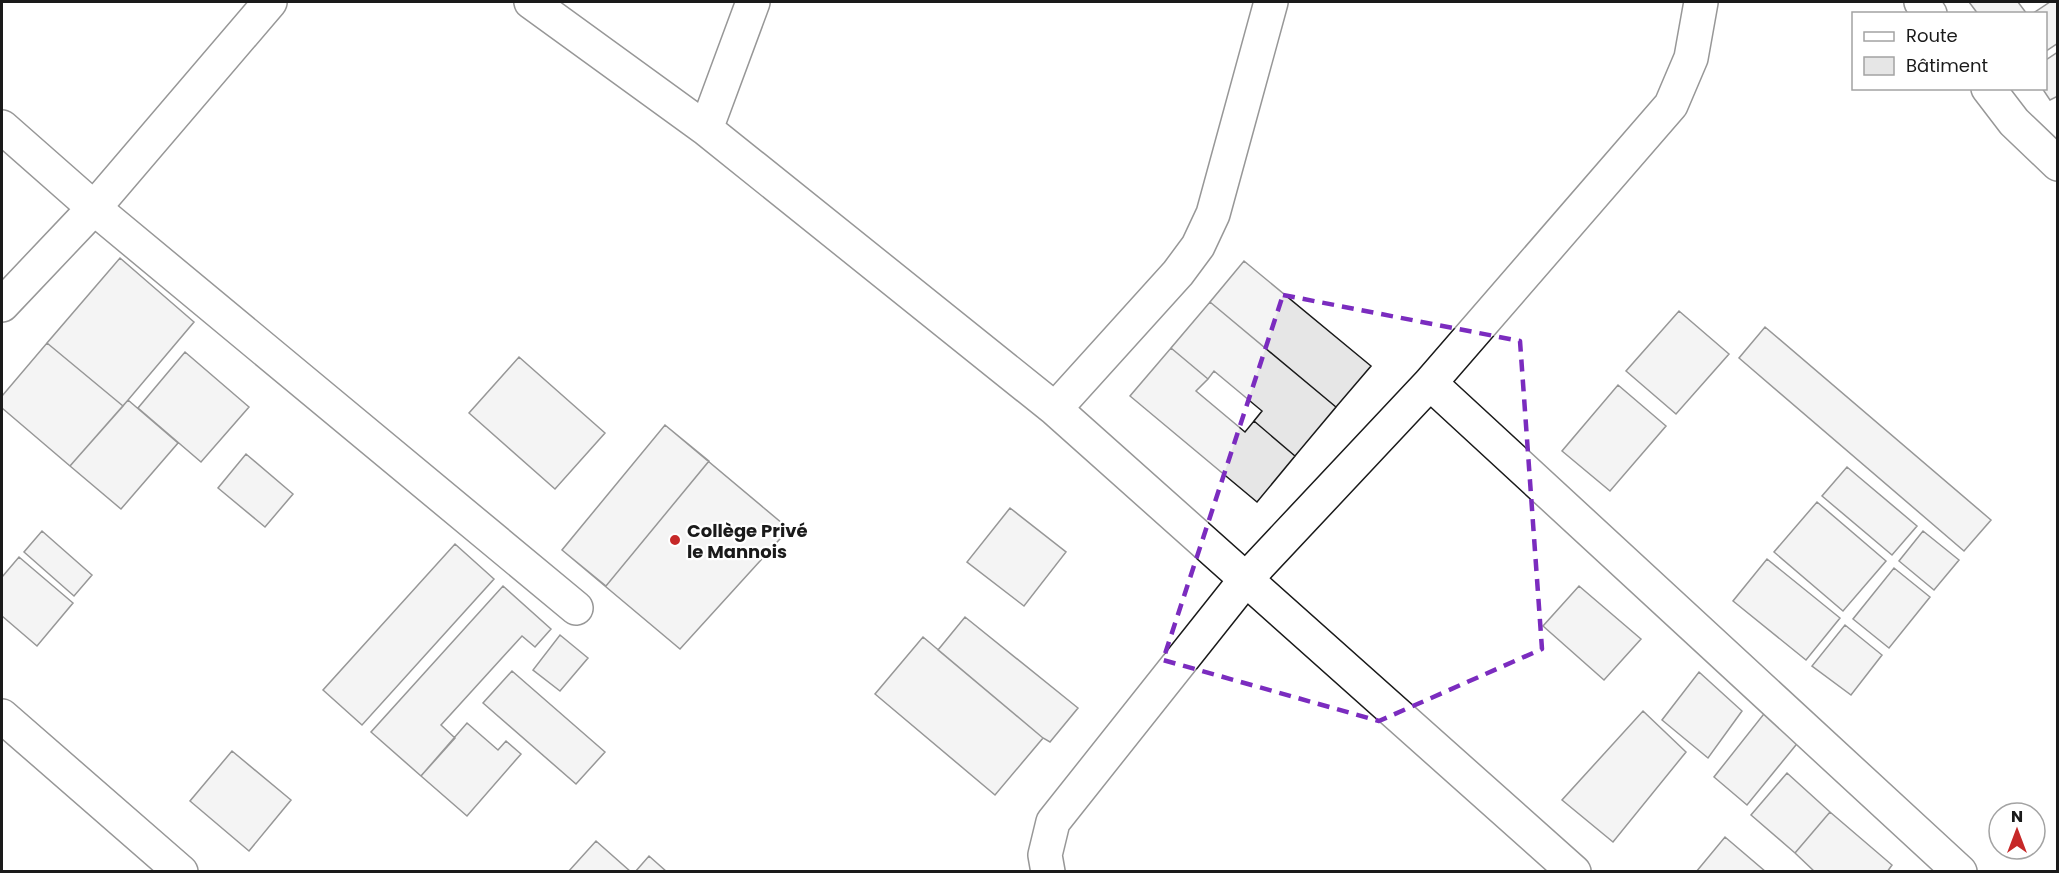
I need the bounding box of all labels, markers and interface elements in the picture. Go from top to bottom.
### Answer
legend [1852,12,2047,90]
text: Route [1906,23,1958,48]
text: Bâtiment [1906,53,1988,78]
place label: Collège Privé le Mannois [687,518,808,564]
marker: Collège Privé le Mannois [668,533,682,547]
north arrow [1987,801,2047,861]
text: N [2011,805,2023,828]

